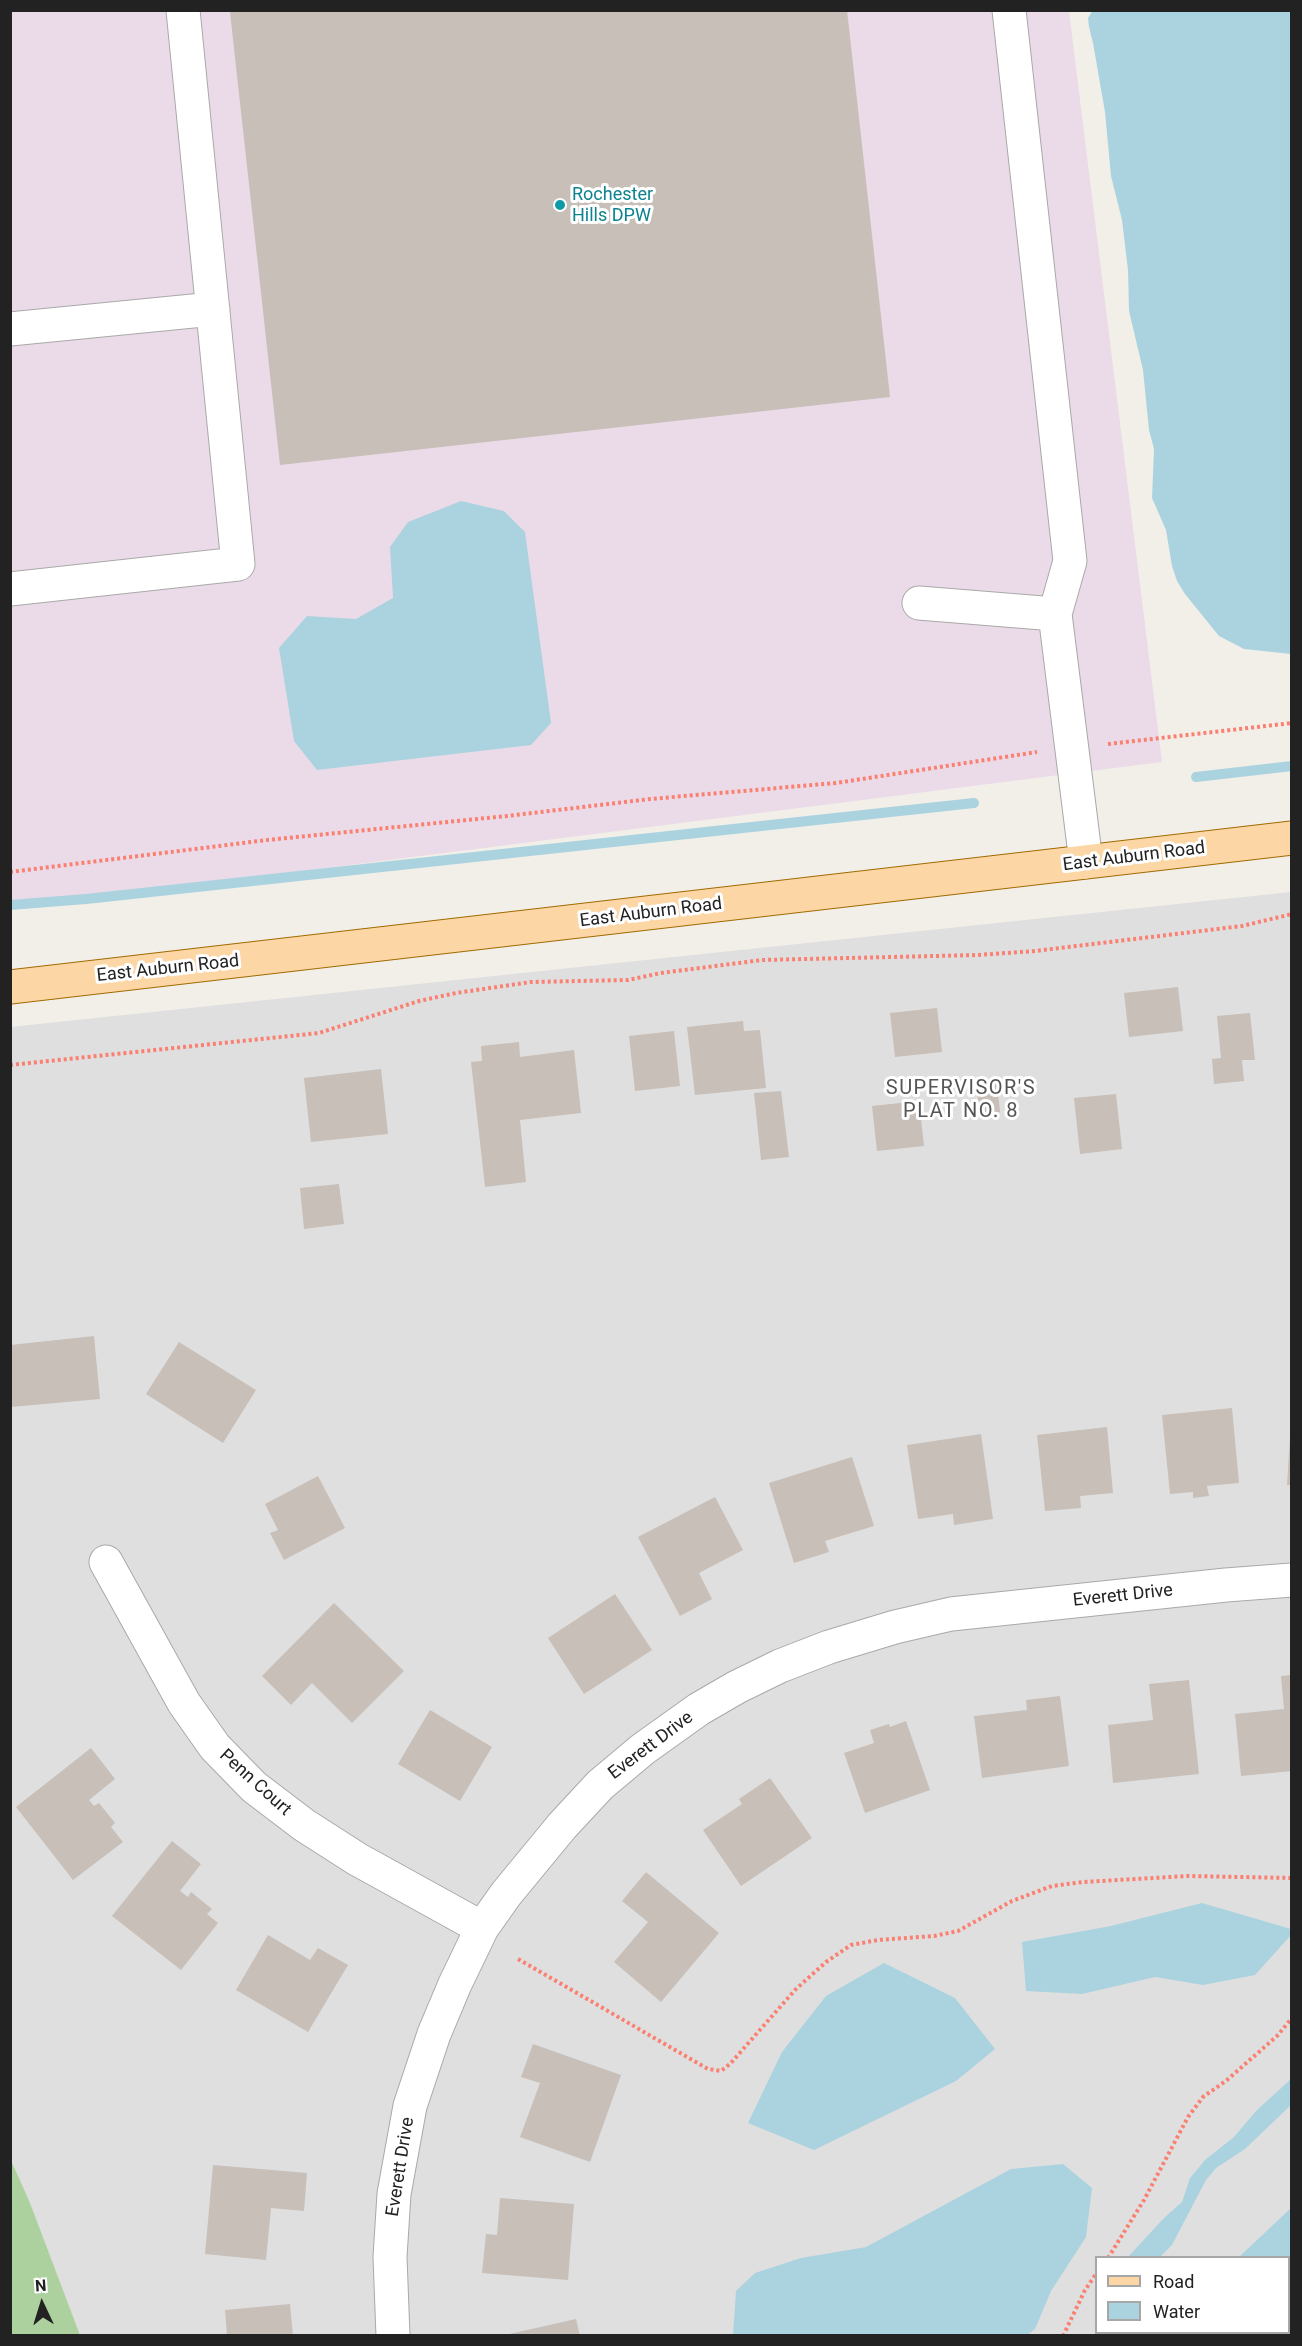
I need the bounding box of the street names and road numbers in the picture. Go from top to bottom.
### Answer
street label: East Auburn Road [1062,838,1206,876]
street label: East Auburn Road [579,894,723,932]
street label: East Auburn Road [96,951,240,987]
street label: Everett Drive [1072,1580,1174,1612]
street label: Everett Drive [604,1707,698,1785]
street label: Penn Court [215,1745,295,1821]
street label: Everett Drive [382,2116,420,2218]

